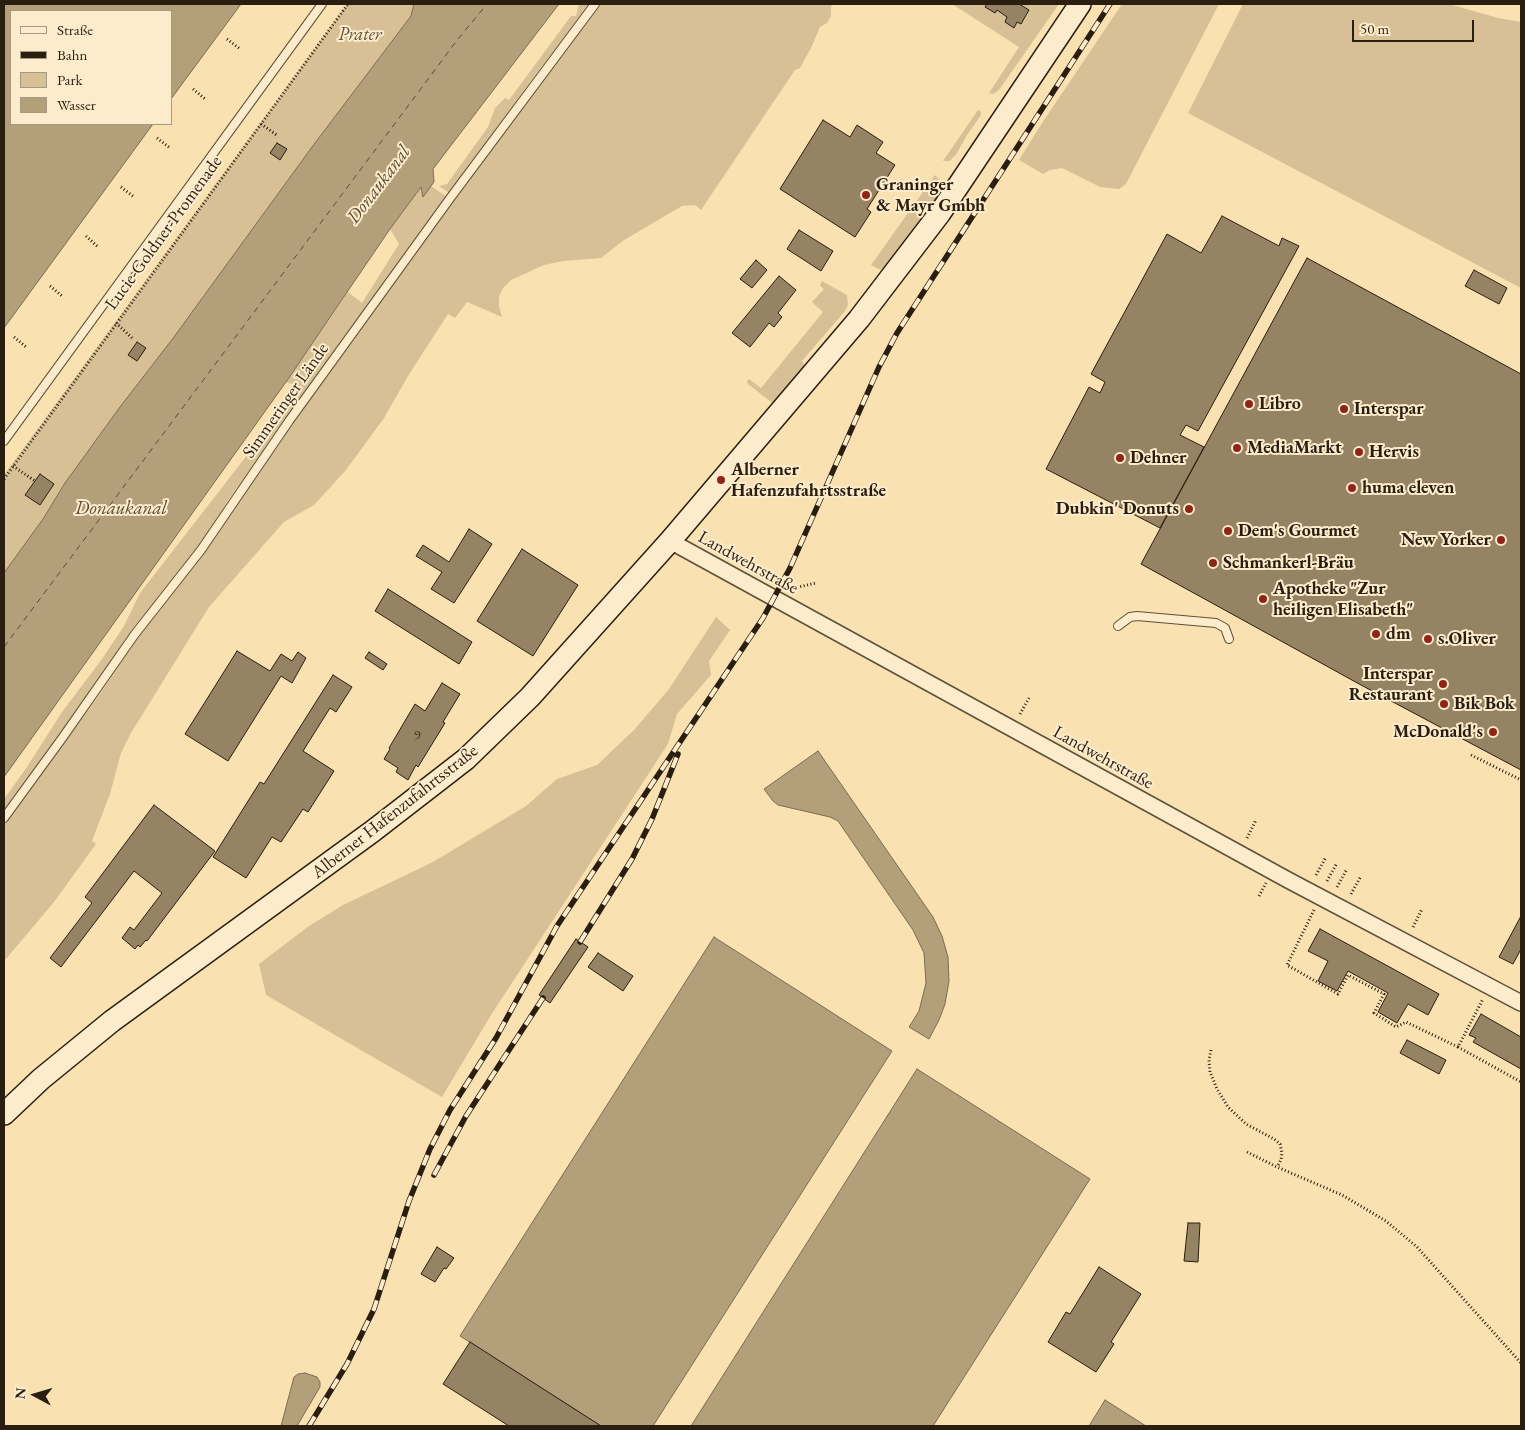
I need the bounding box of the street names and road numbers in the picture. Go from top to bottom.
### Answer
street label: Lucie-Goldner-Promenade [101,152,227,314]
street label: Simmeringer Lände [238,339,334,463]
street label: Landwehrstraße [694,527,802,599]
street label: Landwehrstraße [1049,722,1157,794]
street label: Alberner Hafenzufahrtsstraße [308,740,482,884]

